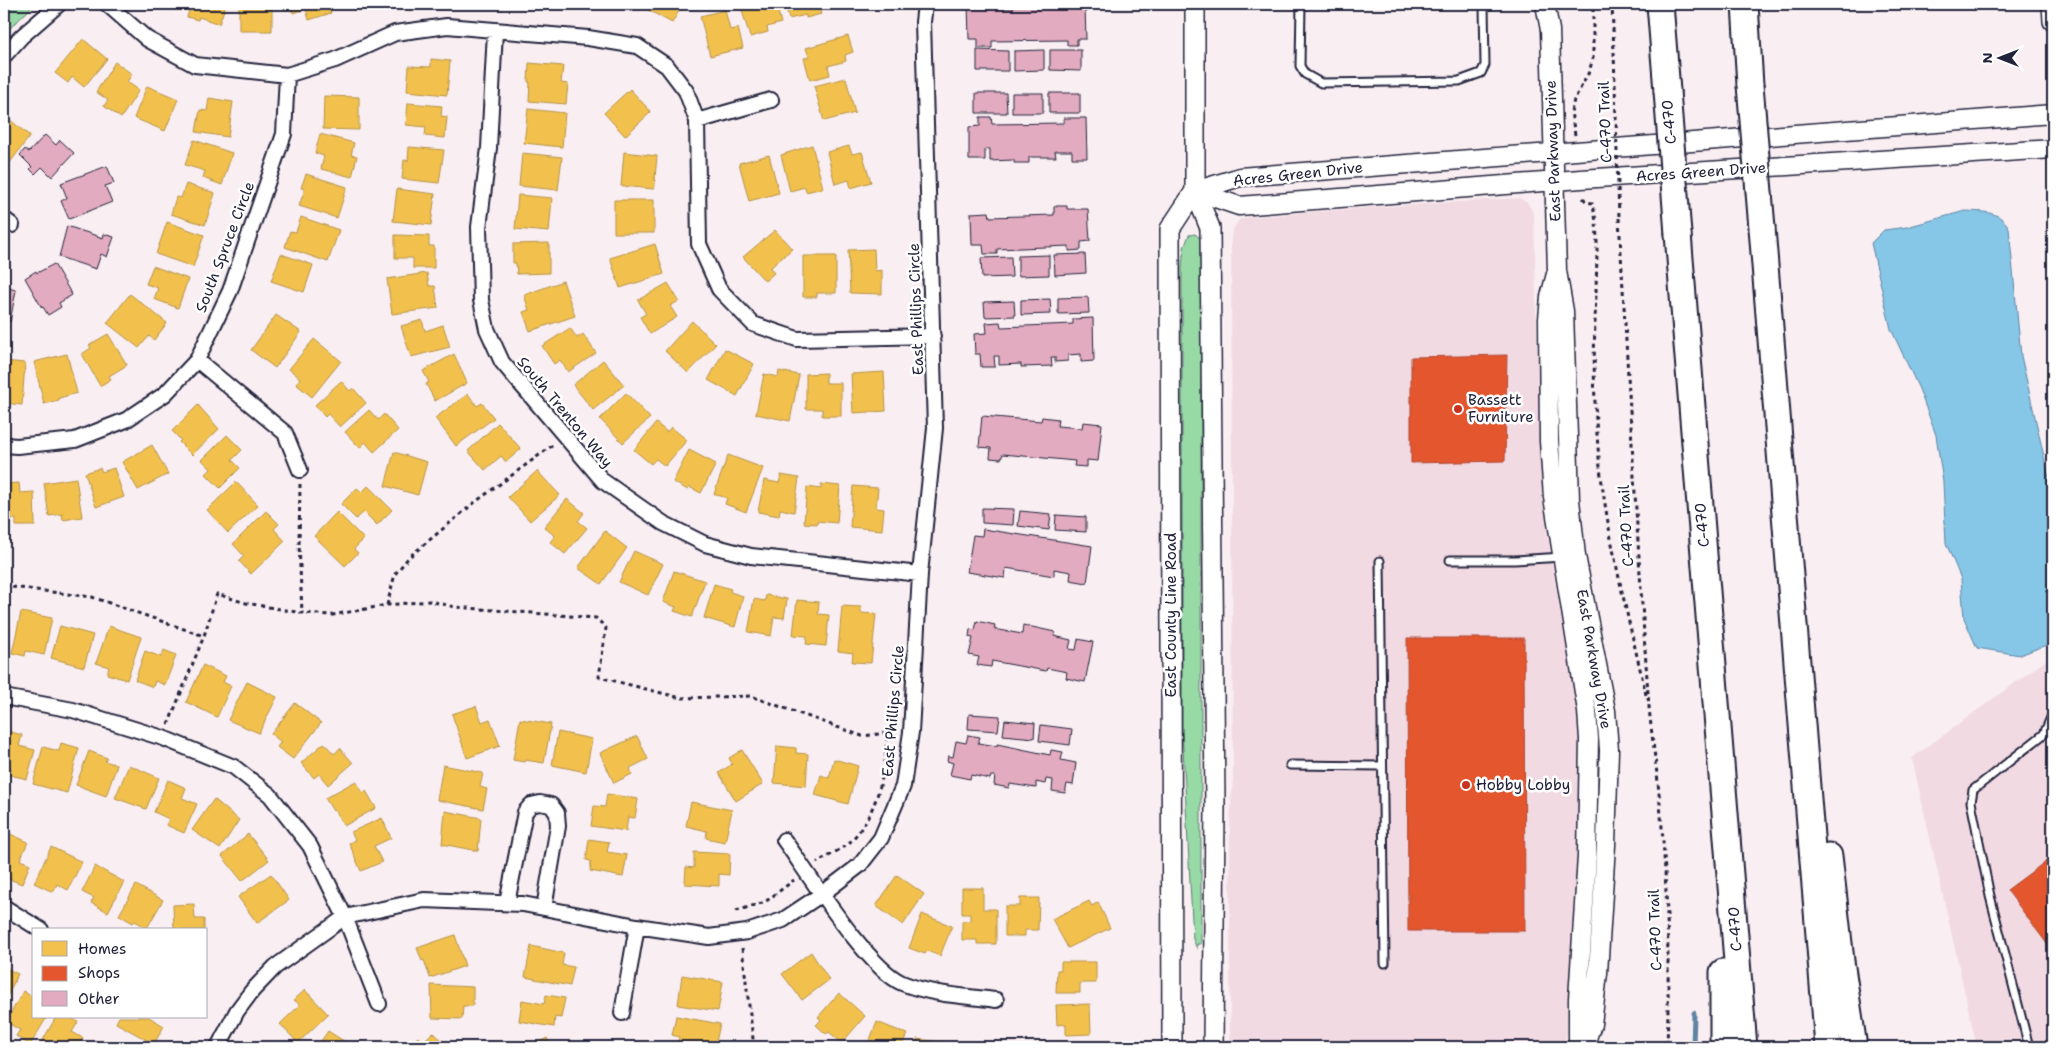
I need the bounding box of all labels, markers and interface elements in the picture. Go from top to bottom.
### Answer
north arrow [1974,32,2024,82]
text: N [1978,52,1996,64]
street label: East Parkway Drive [1541,80,1565,222]
street label: C-470 Trail [1594,80,1616,163]
street label: C-470 [1657,99,1681,145]
street label: Acres Green Drive [1232,157,1364,191]
street label: Acres Green Drive [1635,157,1767,187]
street label: South Spruce Circle [191,179,259,315]
street label: East Phillips Circle [904,243,928,375]
street label: South Trenton Way [513,352,617,472]
place label: Bassett Furniture [1468,390,1534,427]
marker: Bassett Furniture [1452,403,1464,415]
street label: C-470 Trail [1614,484,1638,567]
street label: C-470 [1690,502,1714,548]
street label: East County Line Road [1161,532,1181,698]
street label: East Parkway Drive [1572,588,1616,730]
street label: East Phillips Circle [877,644,909,778]
place label: Hobby Lobby [1476,775,1570,795]
marker: Hobby Lobby [1460,779,1472,791]
street label: C-470 Trail [1644,888,1666,971]
street label: C-470 [1723,906,1747,952]
legend [32,928,208,1018]
text: Homes [78,939,126,959]
text: Shops [78,963,120,983]
text: Other [78,989,120,1009]

